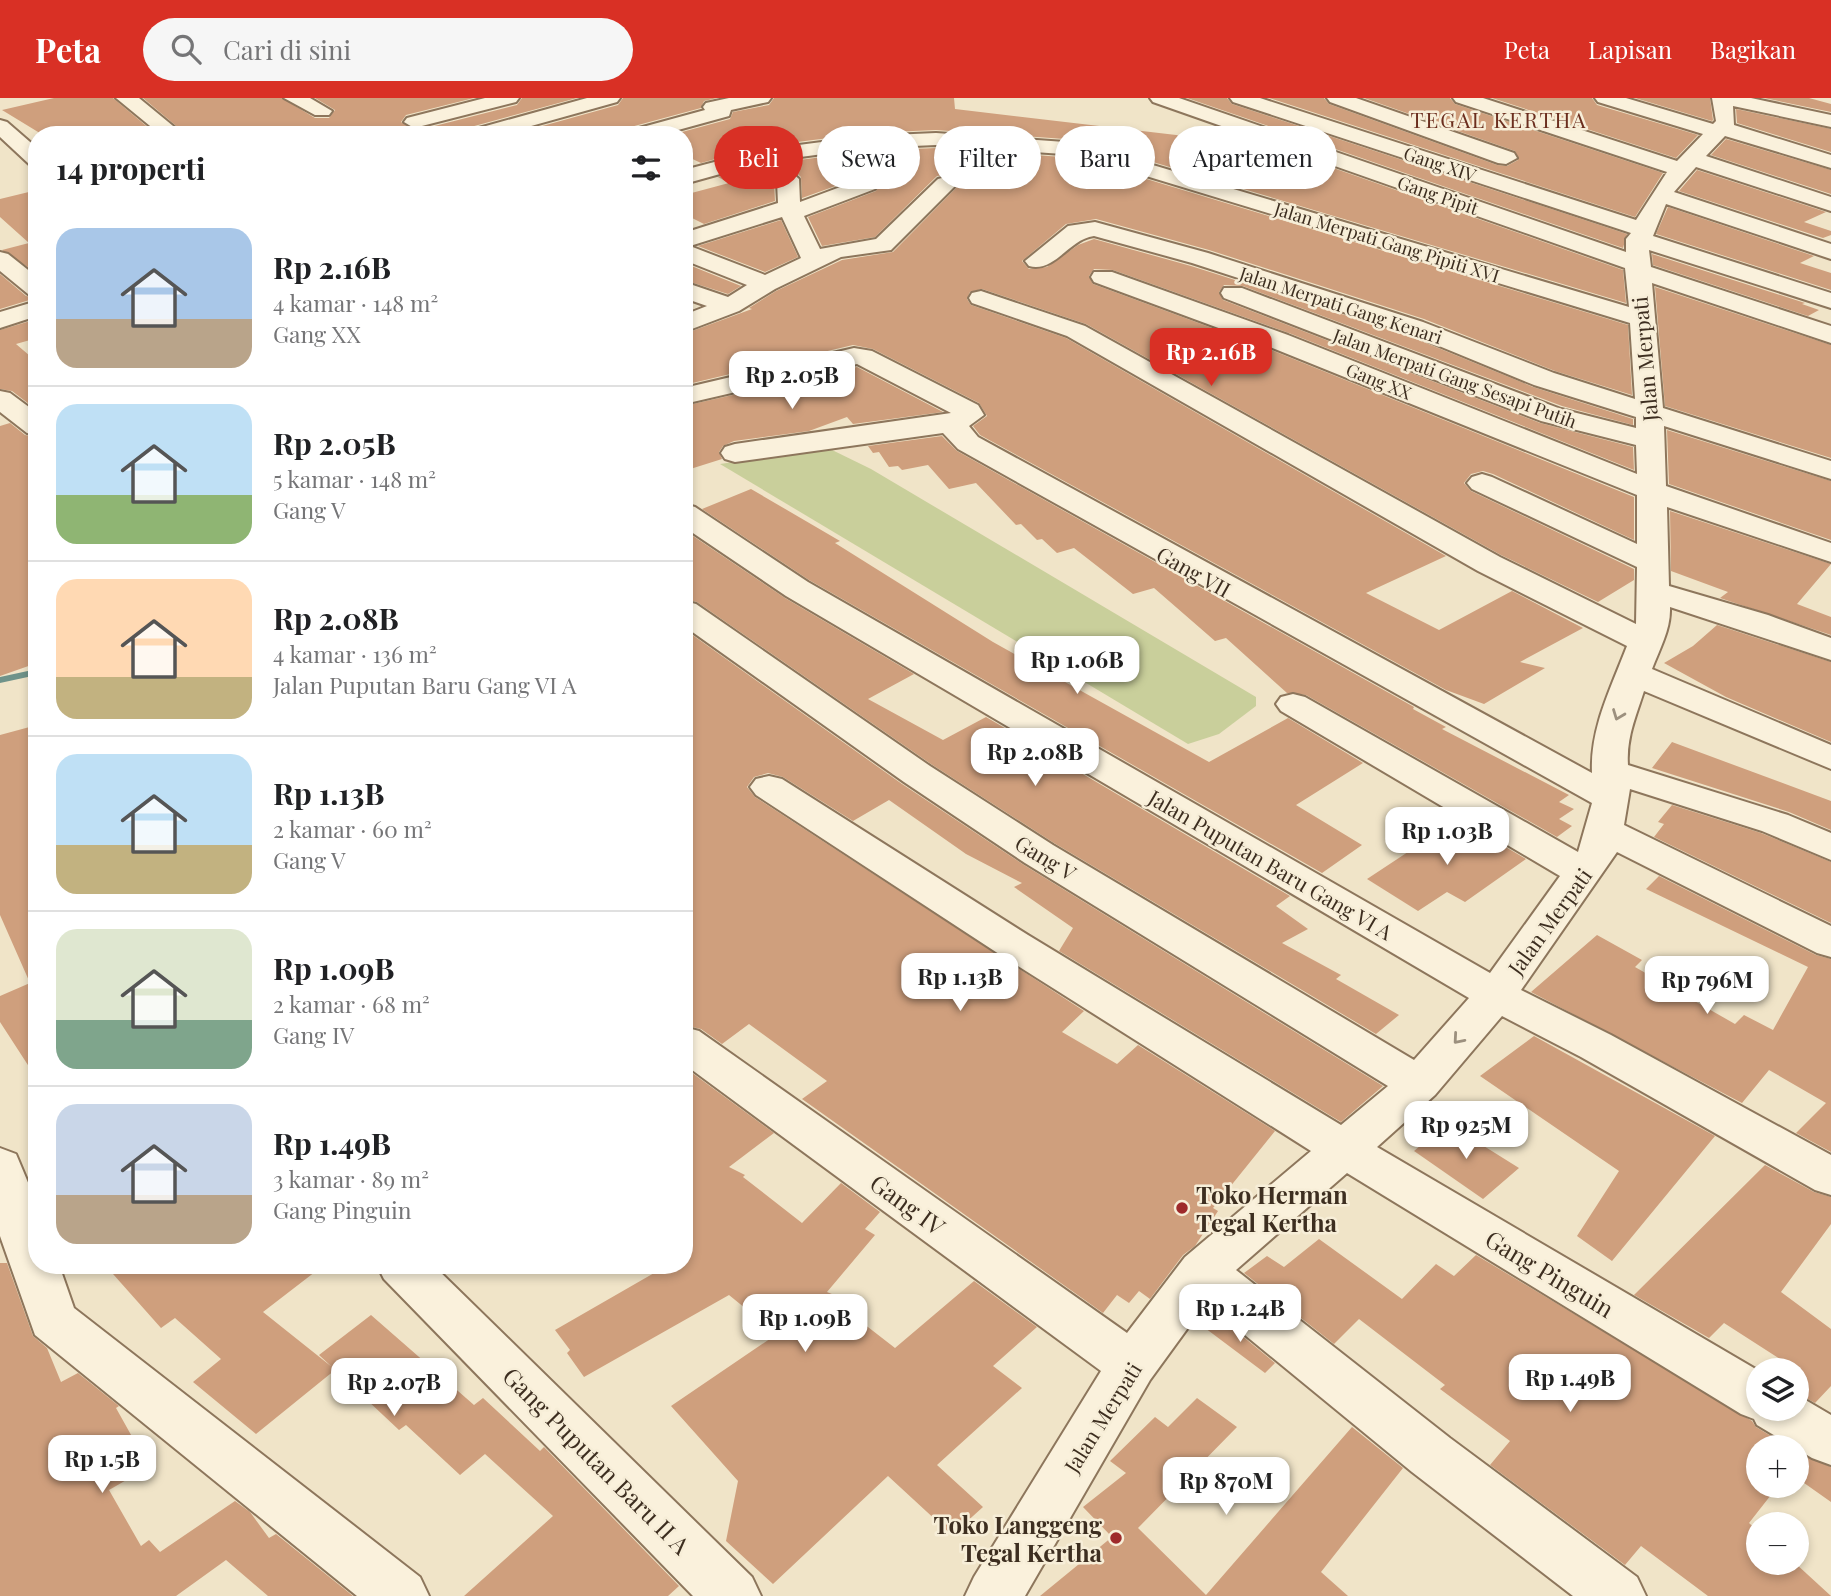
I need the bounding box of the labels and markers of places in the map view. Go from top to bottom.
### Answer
pin: Rp 2.16B [1139,328,1283,388]
pin: Rp 2.05B [720,352,864,411]
pin: Rp 1.06B [1005,636,1149,696]
pin: Rp 2.08B [963,728,1107,788]
pin: Rp 1.03B [1375,808,1519,867]
pin: Rp 1.13B [888,954,1032,1013]
pin: Rp 796M [1642,956,1772,1016]
pin: Rp 925M [1401,1102,1531,1161]
place label: Toko Herman Tegal Kertha [1196,1178,1348,1238]
marker: Toko Herman Tegal Kertha [1174,1200,1190,1216]
pin: Rp 1.24B [1168,1284,1312,1344]
pin: Rp 1.09B [733,1294,877,1354]
pin: Rp 1.49B [1498,1354,1642,1414]
pin: Rp 2.07B [322,1358,466,1418]
pin: Rp 1.5B [37,1436,167,1495]
pin: Rp 870M [1161,1458,1291,1517]
place label: Toko Langgeng Tegal Kertha [933,1508,1103,1568]
marker: Toko Langgeng Tegal Kertha [1108,1530,1124,1546]

